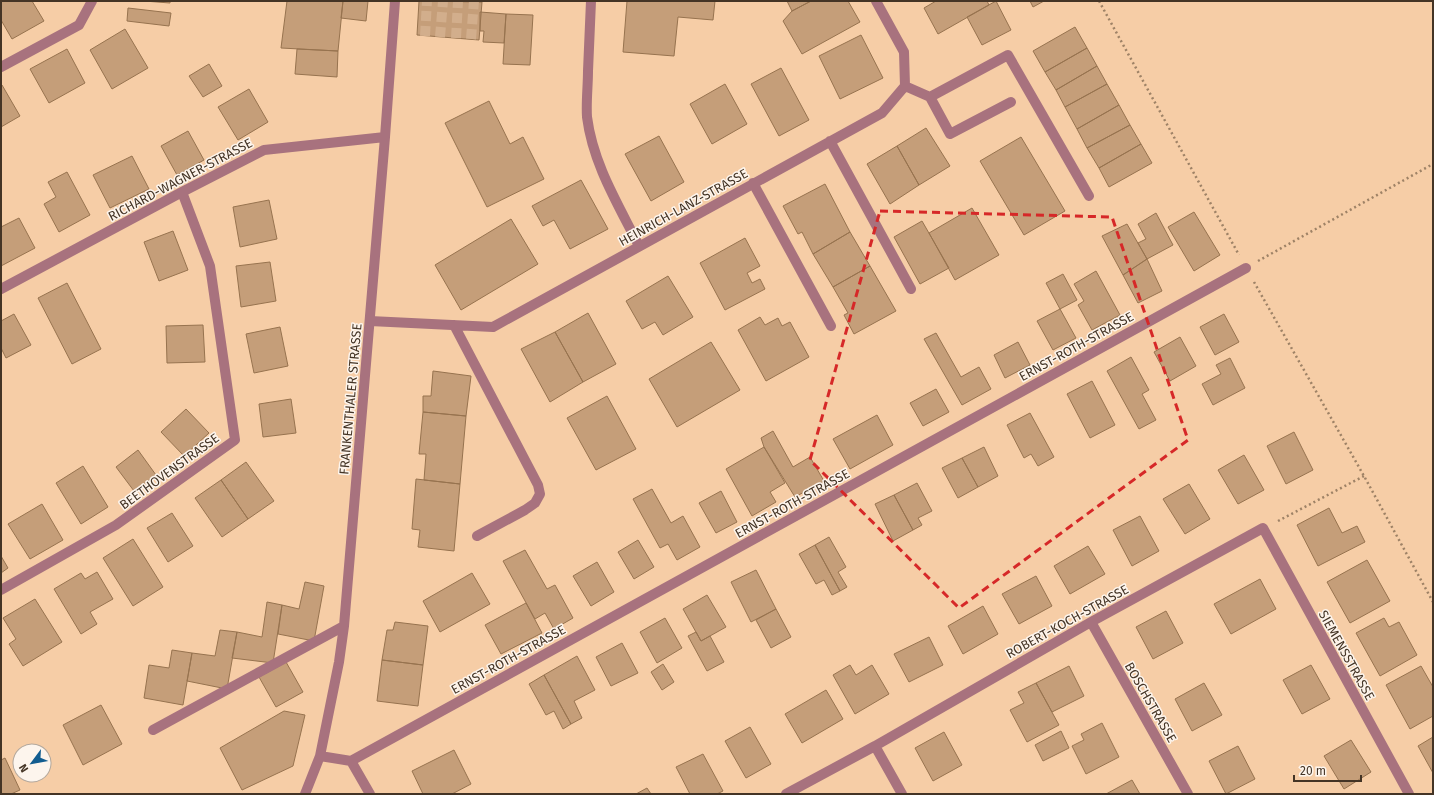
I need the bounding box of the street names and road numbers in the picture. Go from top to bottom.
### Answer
street label: RICHARD-WAGNER-STRASSE [106,135,255,224]
street label: HEINRICH-LANZ-STRASSE [616,166,750,249]
street label: ERNST-ROTH-STRASSE [1017,309,1136,384]
street label: FRANKENTHALER STRASSE [336,323,365,475]
street label: BEETHOVENSTRASSE [117,430,222,512]
street label: ERNST-ROTH-STRASSE [733,466,852,541]
street label: ROBERT-KOCH-STRASSE [1003,581,1131,661]
street label: SIEMENSSTRASSE [1316,608,1378,703]
street label: ERNST-ROTH-STRASSE [449,622,568,697]
street label: BOSCHSTRASSE [1122,660,1180,745]

